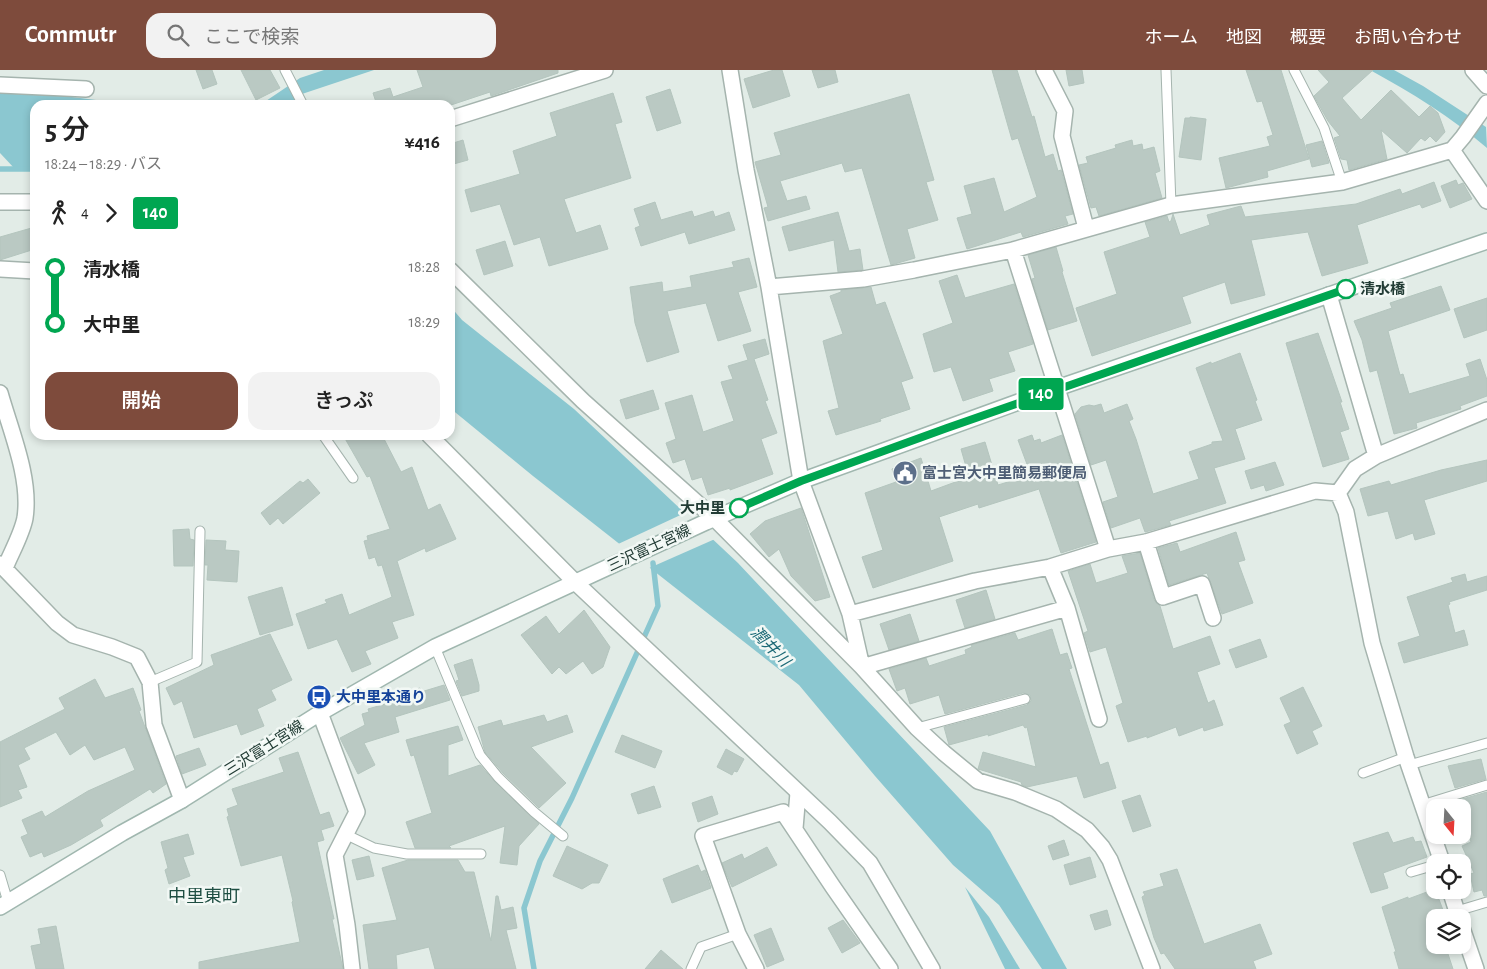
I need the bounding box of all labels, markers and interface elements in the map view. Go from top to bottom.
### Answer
search box [146,13,496,58]
icon: search [164,21,192,49]
text: Commutr [25,23,116,47]
text: ここで検索 [204,28,299,47]
text: ホーム [1145,29,1198,47]
text: 地図 [1226,29,1262,47]
text: 概要 [1290,29,1326,47]
text: お問い合わせ [1354,29,1462,47]
text: 5 分 [45,117,89,145]
text: ¥416 [404,133,440,152]
text: 18:24 – 18:29 · バス [45,156,162,172]
icon: walk [45,199,73,227]
icon: forward [97,199,125,227]
text: 4 [81,204,89,220]
text: 140 [143,204,168,222]
text: 18:28 [408,259,440,275]
text: 清水橋 [83,261,140,280]
marker: 清水橋 [1336,279,1356,299]
place label: 清水橋 [1360,281,1406,297]
text: 18:29 [408,314,440,330]
text: 大中里 [83,316,140,335]
button: 開始 [45,372,238,430]
button: きっぷ [248,372,440,430]
line badge: 140 [1012,378,1070,410]
text: 140 [1029,385,1053,403]
public building icon: 富士宮大中里簡易郵便局 [892,460,918,486]
place label: 富士宮大中里簡易郵便局 [922,465,1087,481]
marker: 大中里 [729,498,749,518]
place label: 大中里 [680,500,725,516]
street label: 三沢富士宮線 [605,522,693,574]
water label: 潤井川 [748,623,795,671]
bus stop icon: 大中里本通り [306,684,332,710]
place label: 大中里本通り [336,689,426,705]
street label: 三沢富士宮線 [222,717,306,779]
north arrow [1426,799,1471,844]
map controls [1426,799,1471,954]
button: locate [1426,854,1471,899]
district label: 中里東町 [168,887,240,906]
button: layers [1426,909,1471,954]

